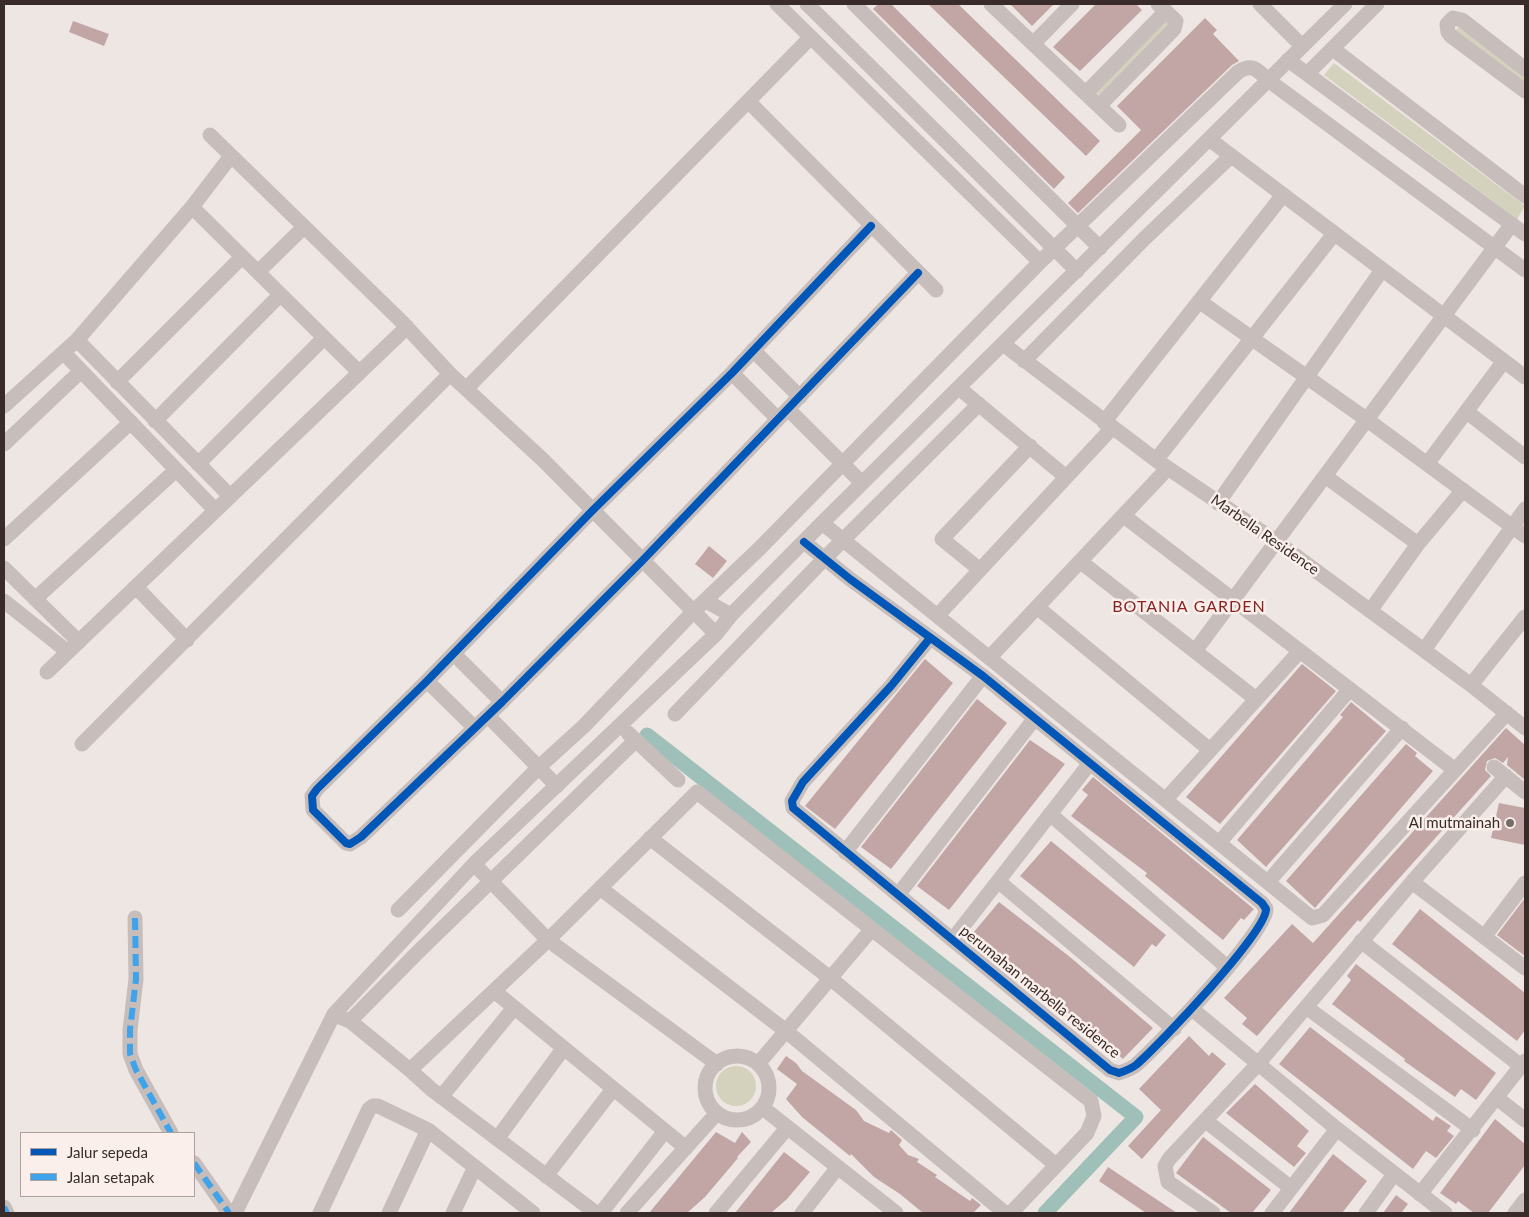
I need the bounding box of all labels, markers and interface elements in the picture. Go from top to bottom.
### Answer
street label: Marbella Residence [1207,491,1323,579]
district label: BOTANIA GARDEN [1111,597,1267,617]
place label: Al mutmainah [1409,814,1500,832]
marker: Al mutmainah [1504,817,1516,829]
street label: perumahan marbella residence [956,922,1124,1062]
legend [20,1132,195,1197]
text: Jalur sepeda [67,1143,148,1161]
text: Jalan setapak [67,1168,154,1186]

